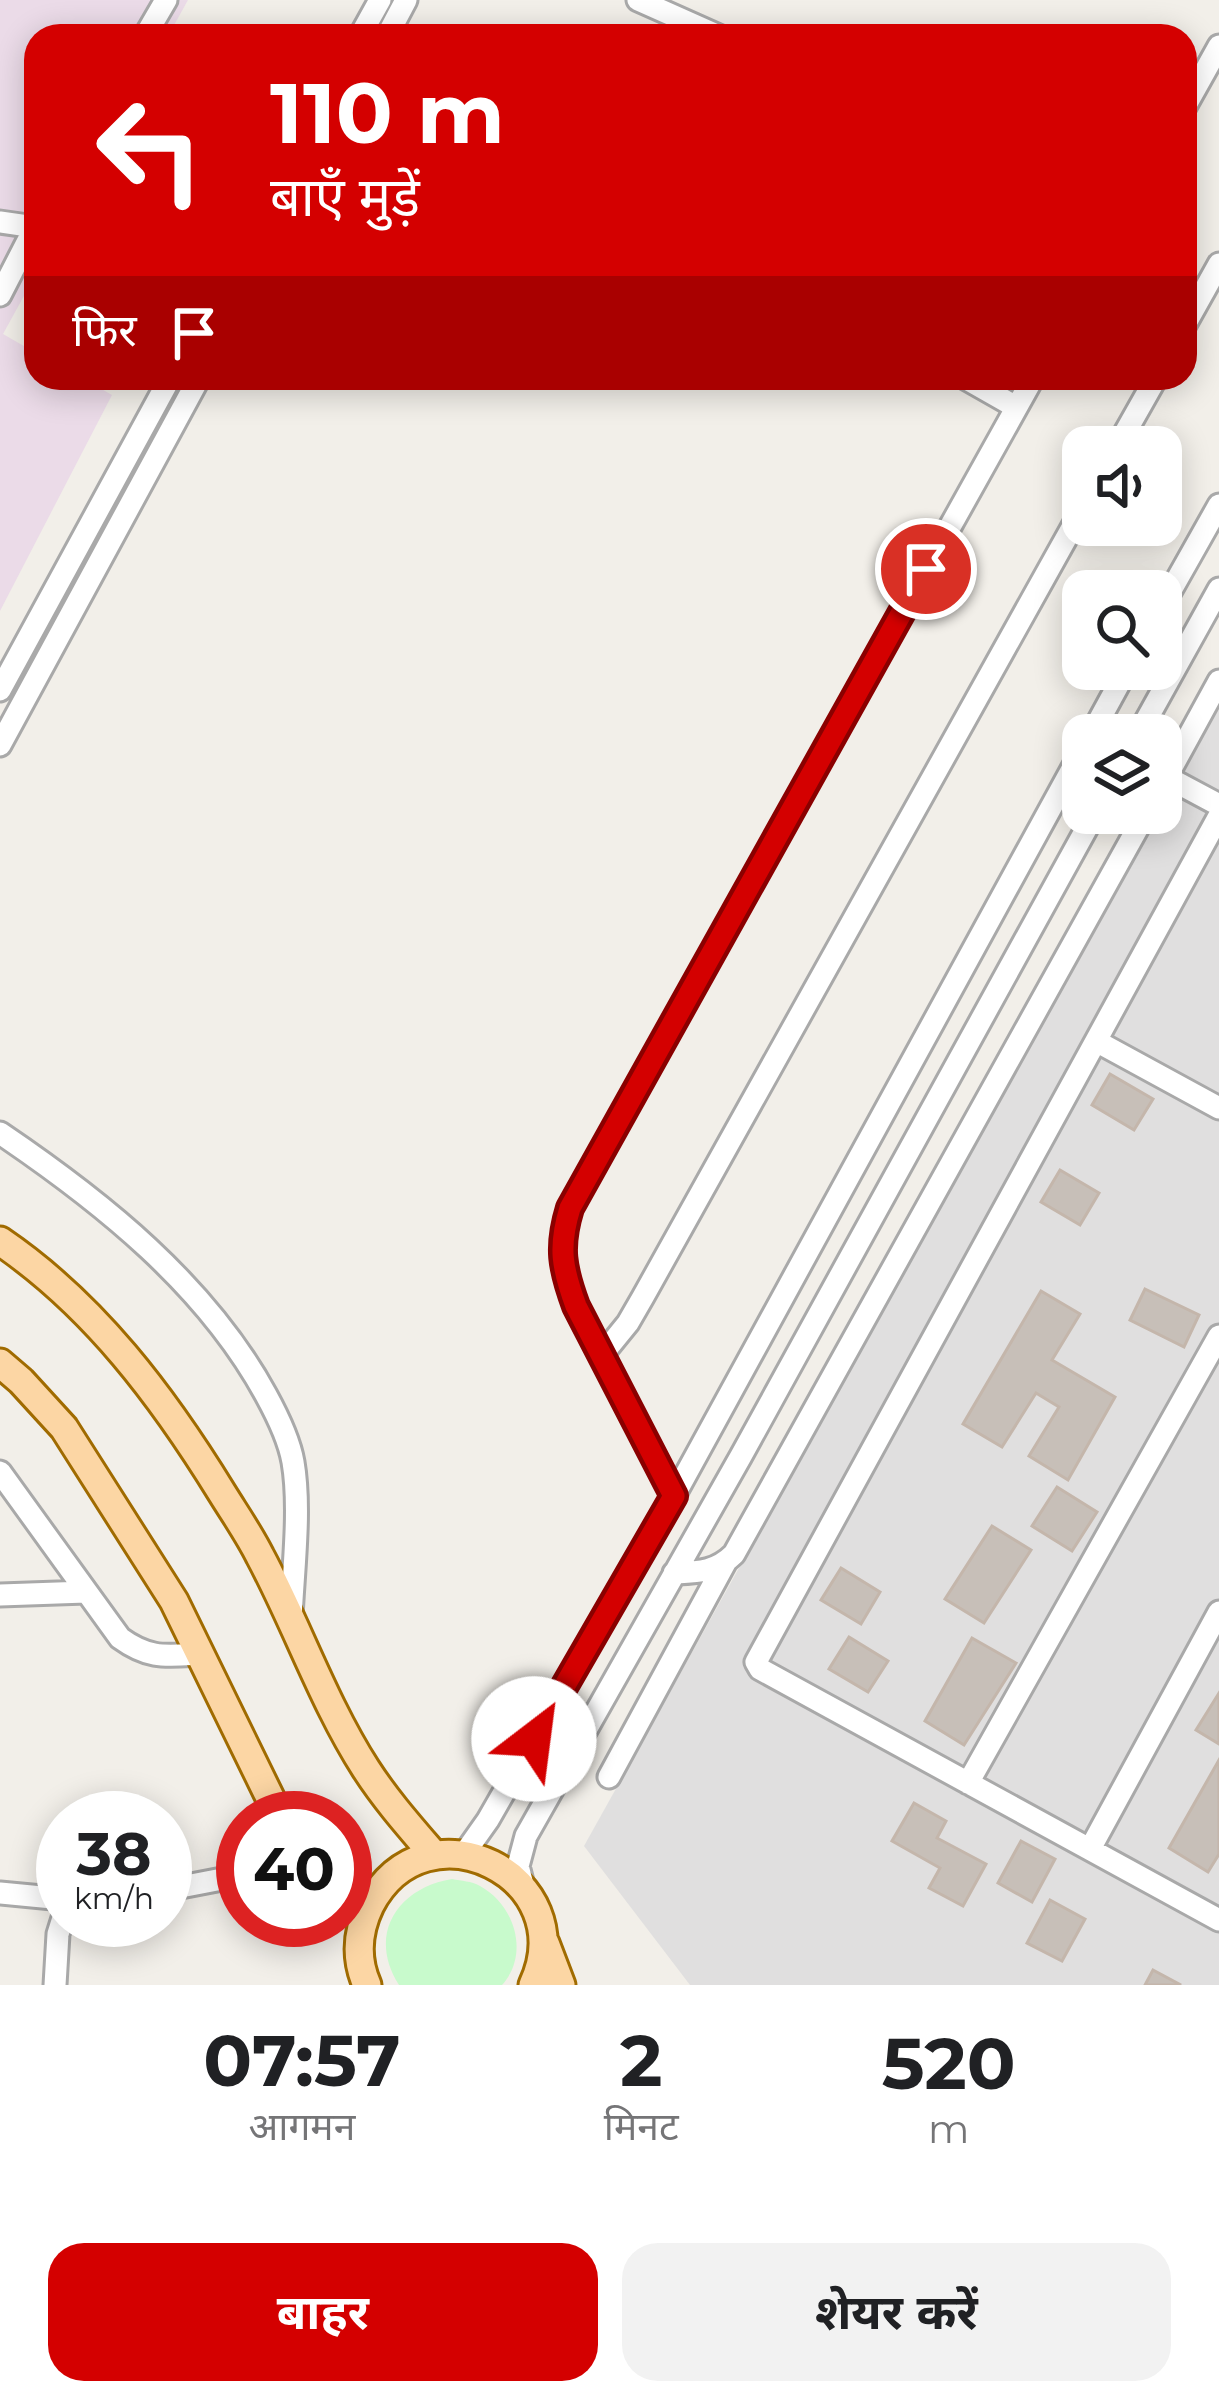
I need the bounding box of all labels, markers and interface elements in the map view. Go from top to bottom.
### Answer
text: 110 m [270,62,505,164]
icon: left [72,72,228,228]
text: बाएँ मुड़ें [270,164,420,230]
icon: arrive [161,300,227,366]
text: फिर [72,302,137,357]
map controls [1062,426,1182,834]
button: sound [1062,426,1182,546]
pin [875,518,977,620]
icon: arrive [893,536,959,602]
button: search [1062,570,1182,690]
button: layers [1062,714,1182,834]
position arrow [471,1676,597,1802]
speed limit sign: 40 [216,1791,372,1947]
text: 38 [76,1817,152,1890]
text: km/h [74,1880,154,1917]
text: 07:57 [203,2016,401,2104]
text: 2 [620,2016,662,2104]
text: 520 [882,2019,1016,2107]
text: आगमन [249,2102,355,2150]
text: मिनट [604,2102,679,2150]
text: m [928,2105,969,2153]
button: बाहर [48,2243,598,2381]
button: शेयर करें [622,2243,1171,2381]

